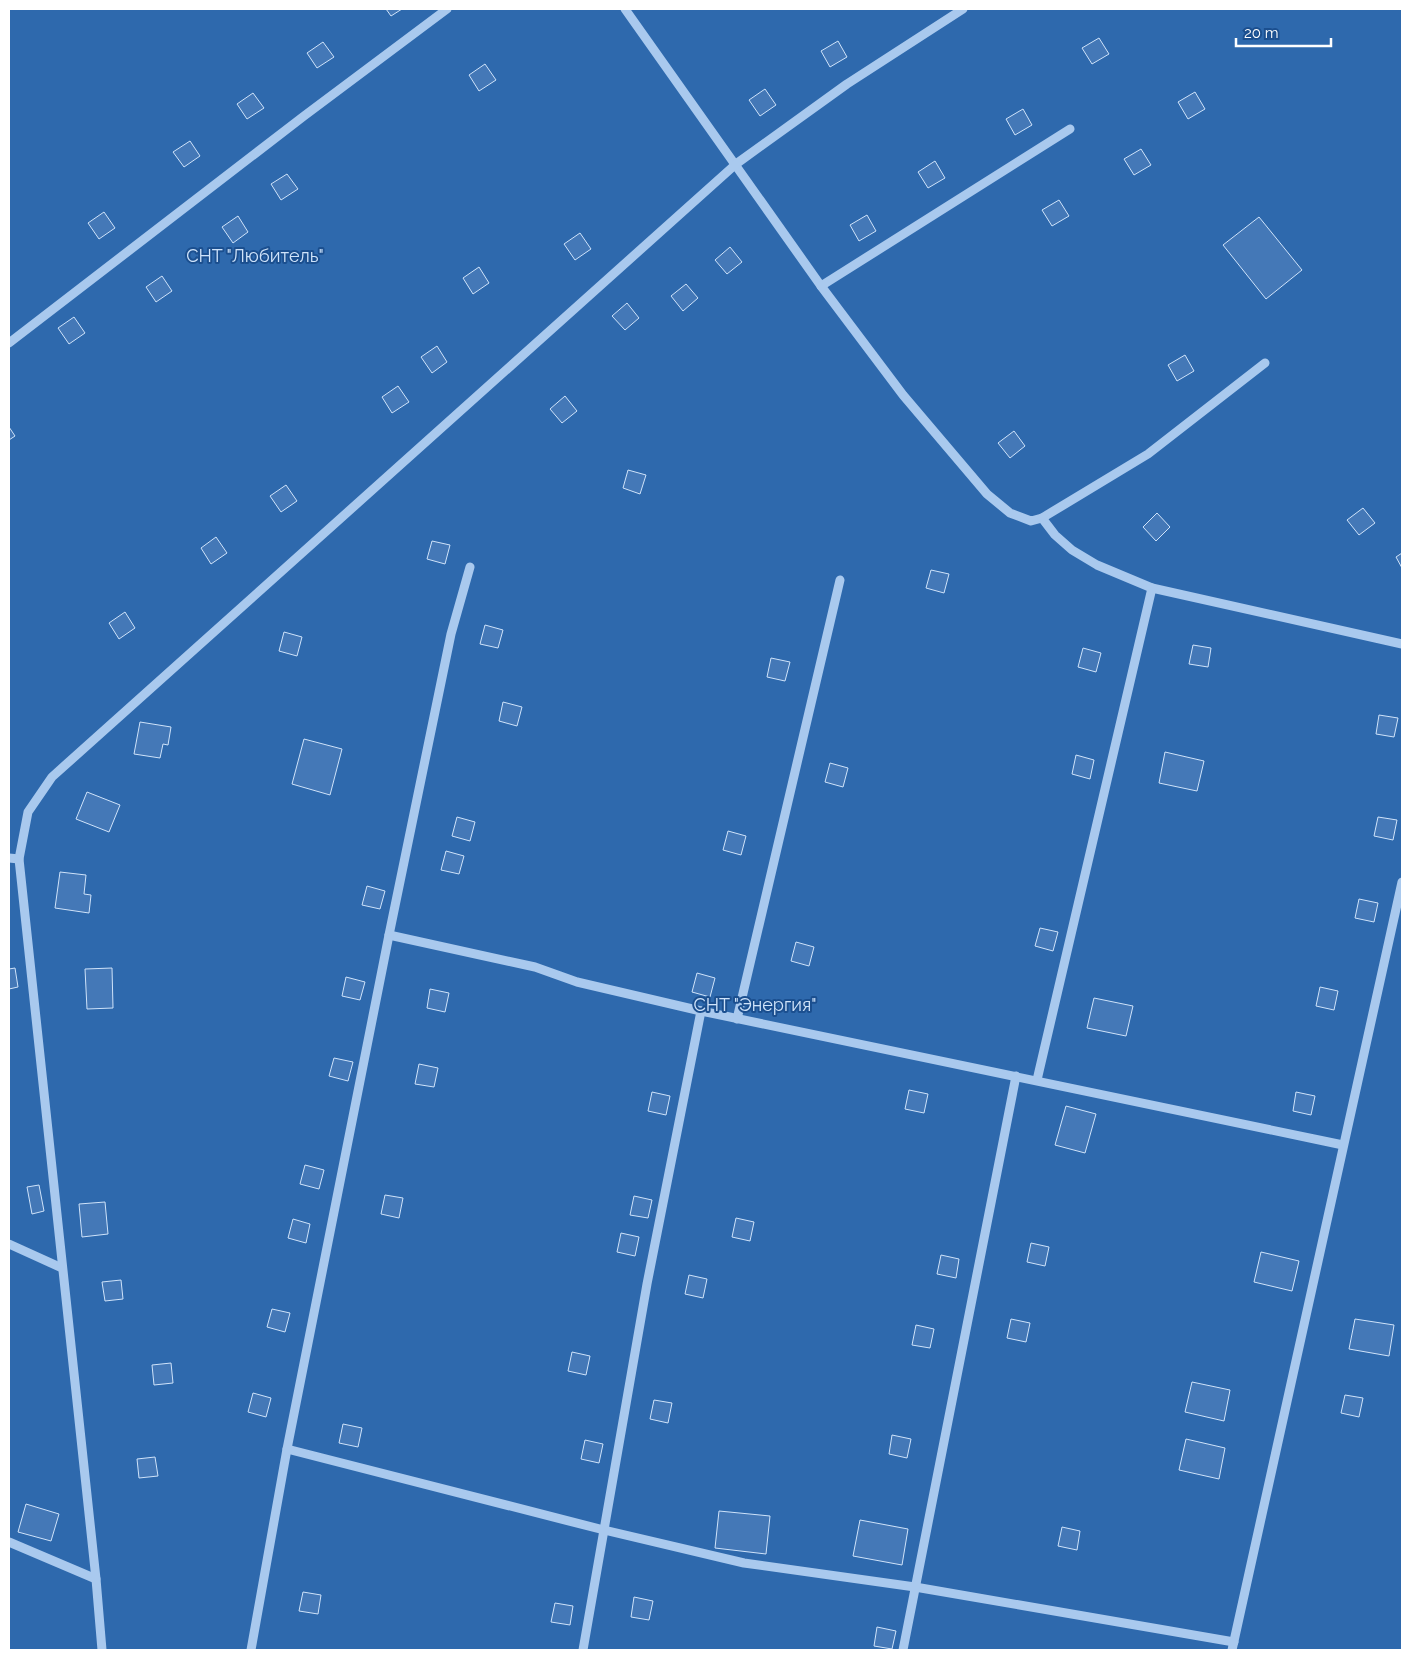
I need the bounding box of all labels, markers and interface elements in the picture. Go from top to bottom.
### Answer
scale bar [1236,15,1331,47]
text: 20 m [1244,24,1279,42]
park label: СНТ "Любитель" [186,245,324,266]
park label: СНТ "Энергия" [693,994,817,1015]

